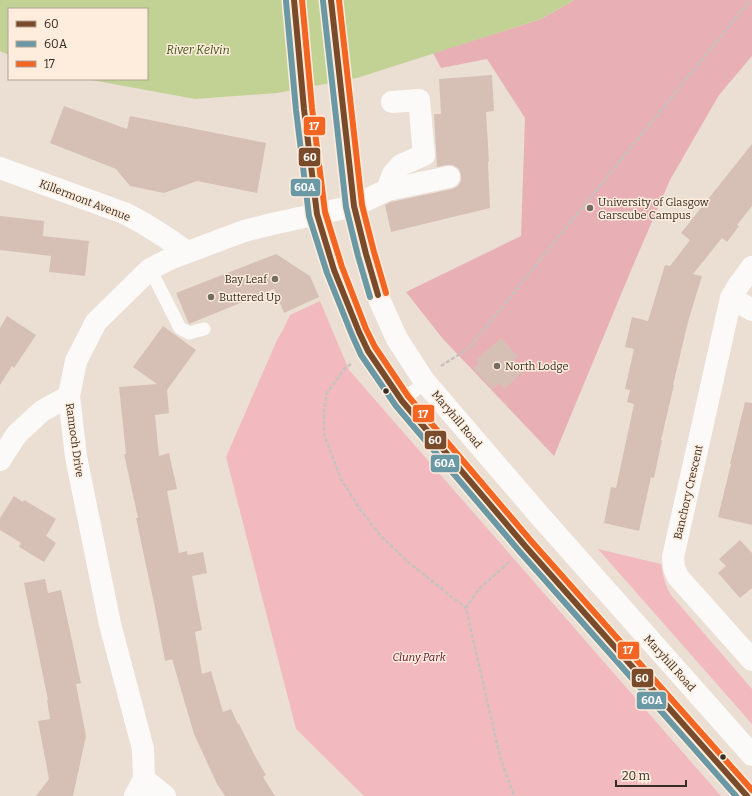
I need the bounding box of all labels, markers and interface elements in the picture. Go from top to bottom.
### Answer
legend [8,8,148,80]
text: 60 [44,17,59,31]
text: 60A [44,37,68,51]
water label: River Kelvin [166,43,230,57]
text: 17 [44,57,55,71]
line badge: 17 [303,116,326,136]
text: 17 [309,120,319,133]
line badge: 60 [298,147,321,167]
text: 60 [303,151,317,164]
street label: Killermont Avenue [37,177,132,224]
line badge: 60A [290,178,321,197]
text: 60A [294,181,316,194]
place label: University of Glasgow Garscube Campus [598,196,709,222]
marker: University of Glasgow Garscube Campus [585,203,595,213]
place label: Bay Leaf [225,273,268,286]
marker: Bay Leaf [270,274,280,284]
place label: Buttered Up [219,291,281,304]
marker: Buttered Up [206,292,216,302]
place label: North Lodge [505,360,568,373]
marker: North Lodge [492,361,502,371]
unlabelled marker [381,386,391,396]
street label: Maryhill Road [429,388,485,451]
street label: Rannoch Drive [63,402,86,478]
line badge: 17 [412,404,435,423]
text: 17 [418,408,428,421]
line badge: 60 [424,430,447,450]
text: 60 [428,434,442,447]
street label: Banchory Crescent [671,444,706,541]
line badge: 60A [430,454,460,473]
text: 60A [434,457,456,470]
street label: Maryhill Road [641,633,698,694]
line badge: 17 [617,641,640,660]
text: 17 [623,644,633,657]
park label: Cluny Park [392,651,447,664]
line badge: 60 [631,668,654,688]
text: 60 [635,672,649,685]
line badge: 60A [636,691,667,710]
text: 60A [641,694,663,707]
unlabelled marker [718,752,728,762]
scale bar [616,762,686,788]
text: 20 m [622,769,651,783]

